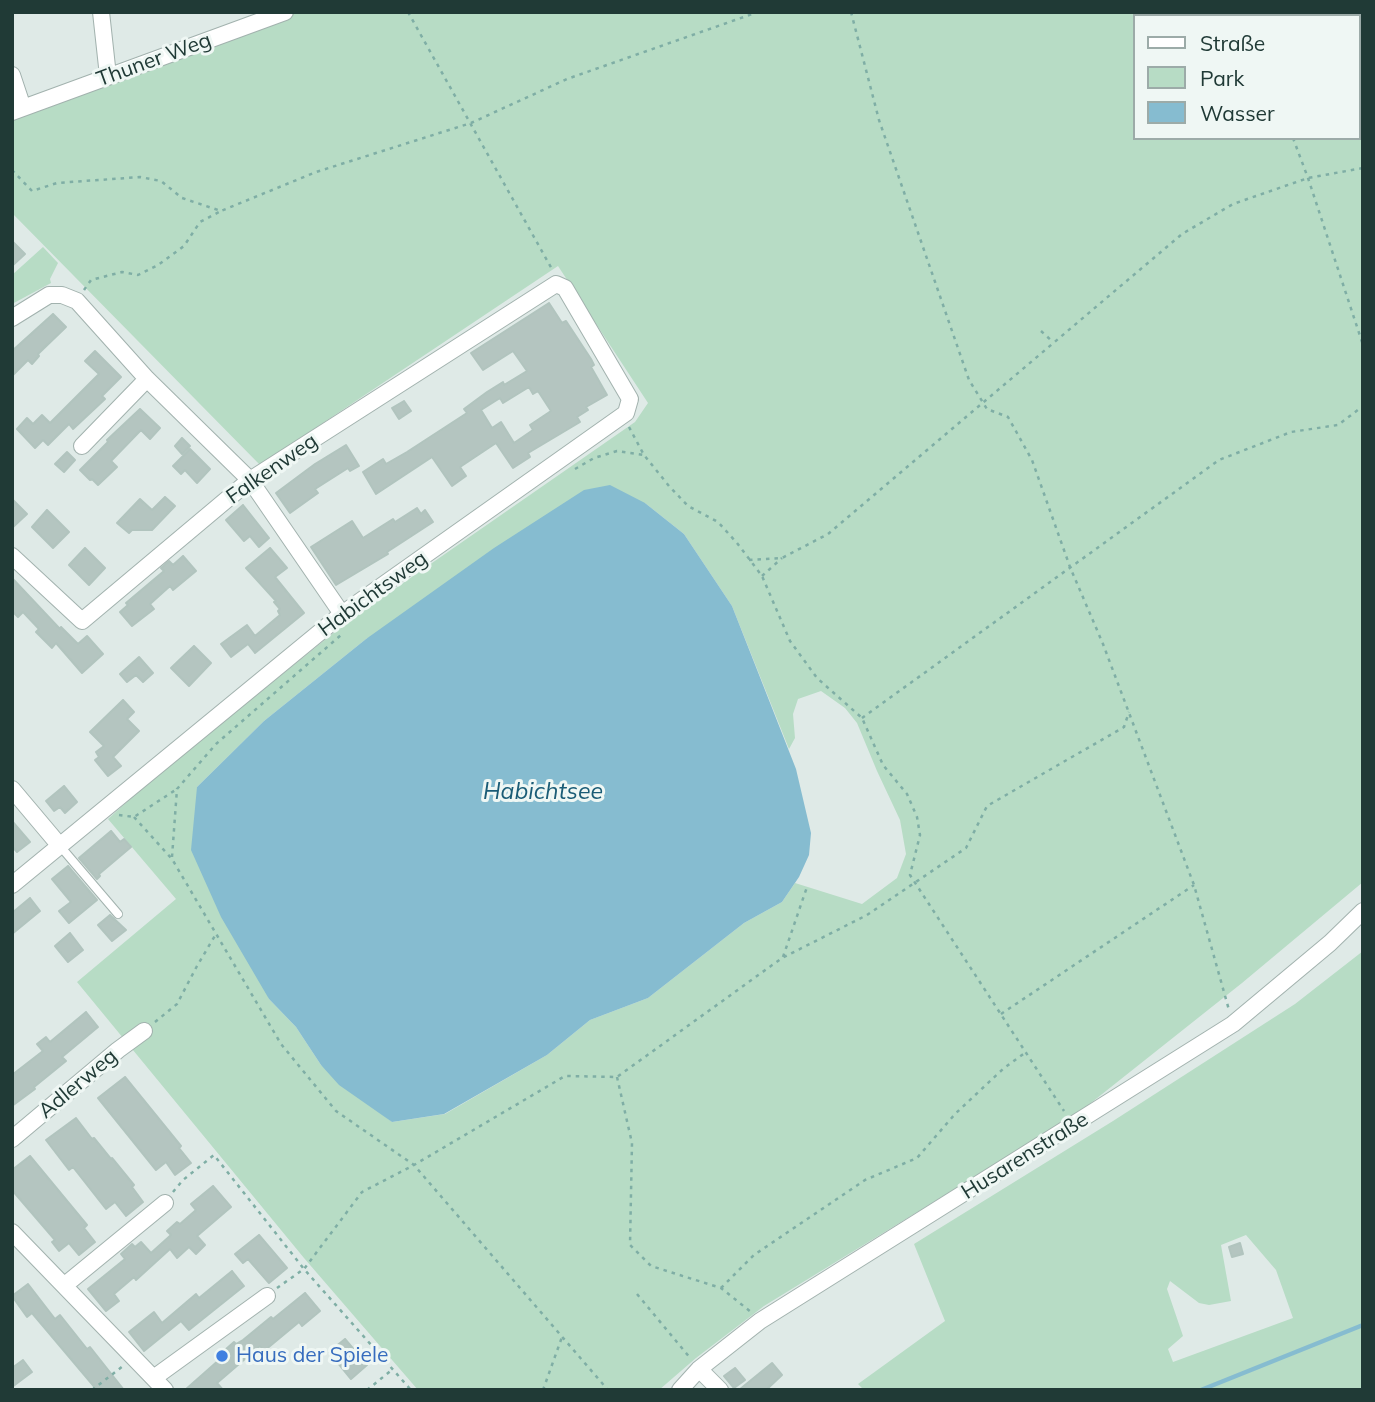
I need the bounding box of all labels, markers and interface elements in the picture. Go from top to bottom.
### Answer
legend [1134,14,1361,140]
street label: Thuner Weg [93,28,215,92]
text: Straße [1200,30,1265,56]
text: Park [1200,65,1244,91]
text: Wasser [1200,100,1275,126]
street label: Falkenweg [222,428,322,510]
street label: Habichtsweg [314,546,432,642]
water label: Habichtsee [483,778,603,806]
street label: Adlerweg [34,1044,122,1124]
street label: Husarenstraße [957,1107,1093,1205]
place label: Haus der Spiele [236,1343,388,1369]
marker: Haus der Spiele [214,1348,230,1364]

